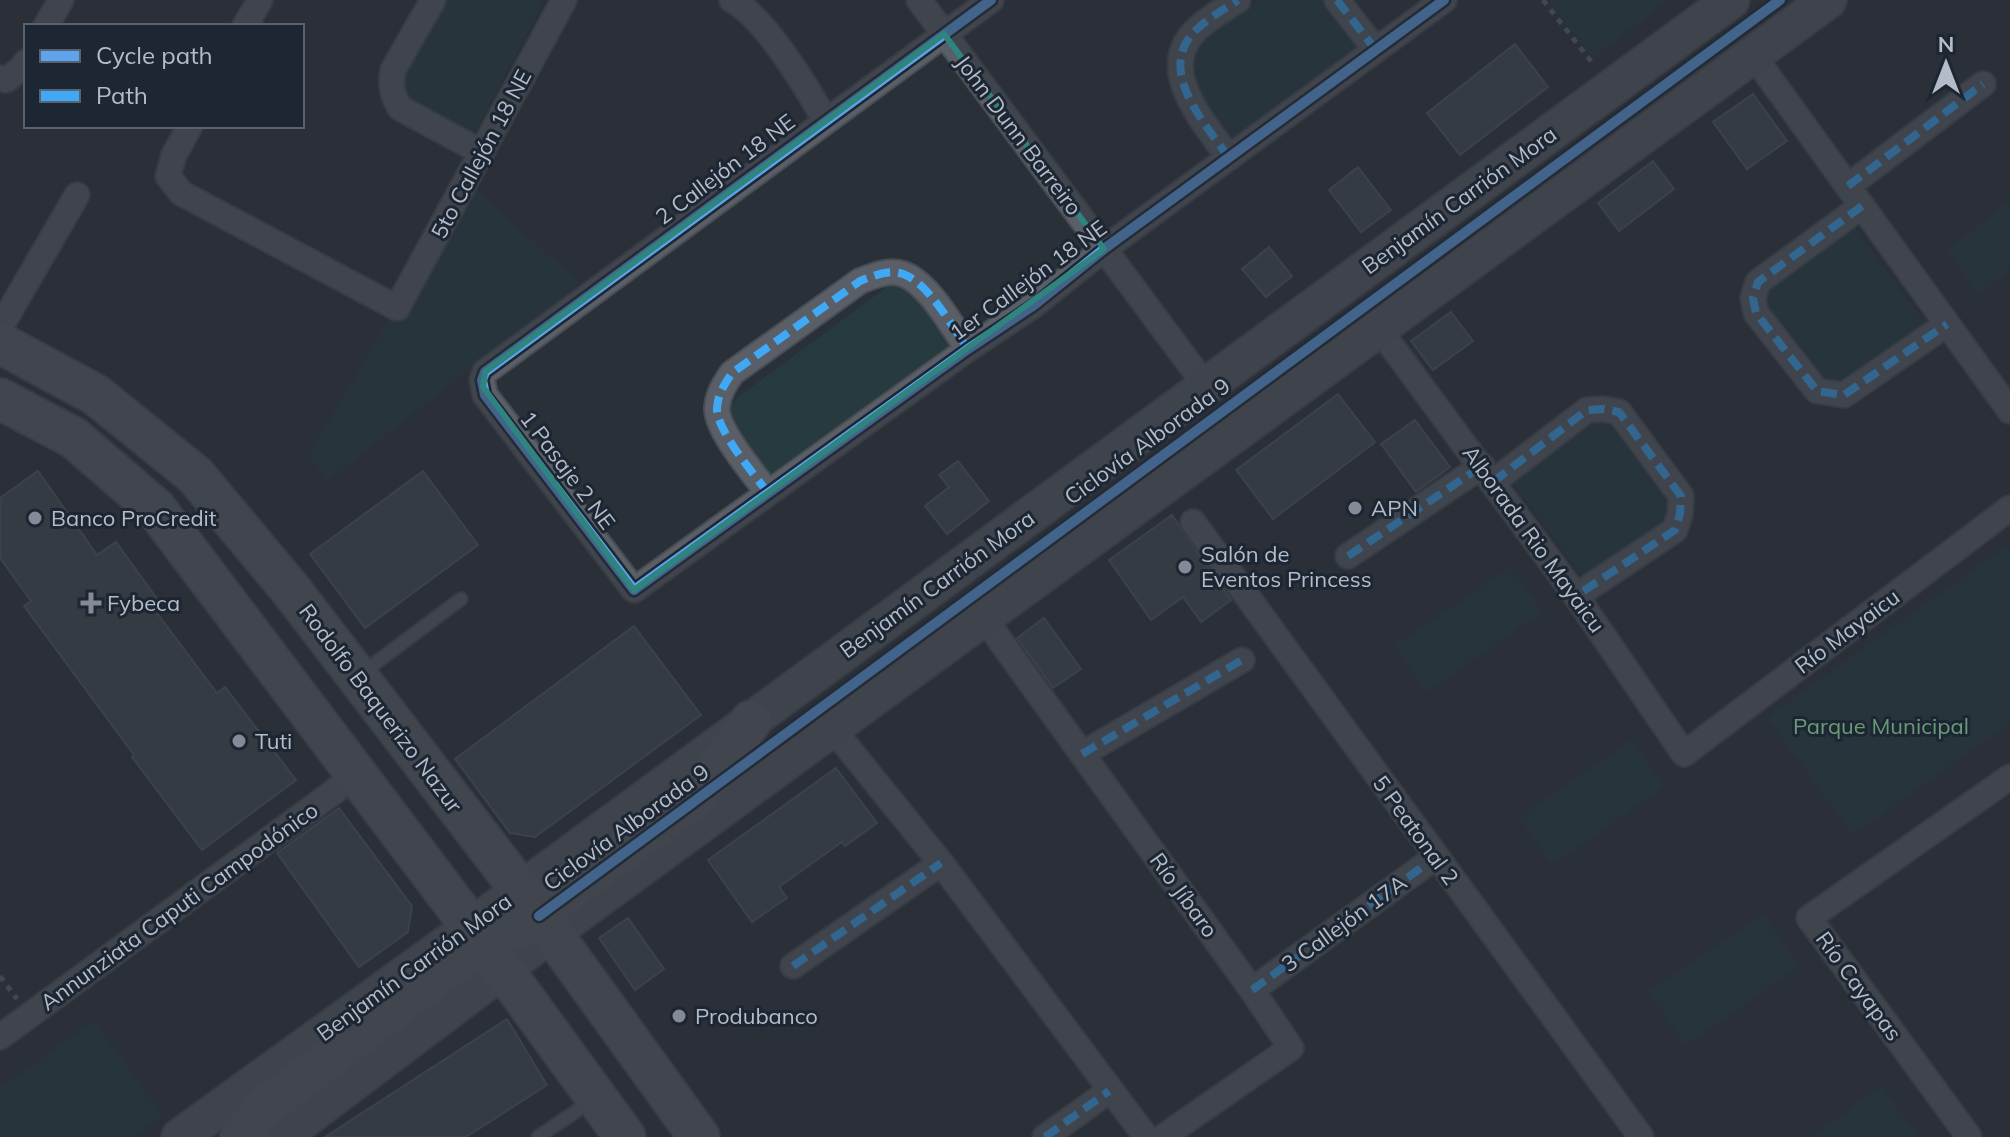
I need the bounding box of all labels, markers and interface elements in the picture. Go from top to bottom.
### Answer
legend [24,24,304,128]
north arrow [1906,24,1986,104]
text: N [1938,30,1954,58]
text: Cycle path [96,40,213,70]
street label: John Dunn Barreiro [950,49,1088,221]
street label: 5to Callejón 18 NE [425,65,537,243]
text: Path [96,80,148,110]
street label: 2 Callejón 18 NE [650,108,800,230]
street label: Benjamín Carrión Mora [1356,120,1562,280]
street label: 1er Callejón 18 NE [944,214,1112,346]
street label: Ciclovía Alborada 9 [1059,371,1235,511]
street label: 1 Pasaje 2 NE [514,405,622,535]
street label: Alborada Rio Mayaicu [1457,440,1611,638]
place label: APN [1371,494,1418,522]
marker: APN [1346,499,1364,517]
place label: Banco ProCredit [51,504,217,532]
street label: Benjamín Carrión Mora [834,504,1040,664]
marker: Banco ProCredit [26,509,44,527]
place label: Salón de Eventos Princess [1201,540,1372,593]
marker: Salón de Eventos Princess [1176,558,1194,576]
street label: Río Mayaicu [1789,582,1905,680]
place label: Fybeca [107,589,180,617]
marker: Fybeca [82,594,100,612]
street label: Rodolfo Baquerizo Nazur [293,598,469,818]
park label: Parque Municipal [1793,712,1969,740]
place label: Tuti [255,727,292,755]
marker: Tuti [230,732,248,750]
street label: Ciclovía Alborada 9 [538,757,714,897]
street label: 5 Peatonal 2 [1367,770,1465,890]
street label: Annunziata Caputi Campodónico [35,796,323,1016]
street label: Río Jíbaro [1144,847,1224,943]
street label: 3 Callejón 17A [1276,868,1412,978]
street label: Benjamín Carrión Mora [311,887,517,1047]
street label: Río Cayapas [1810,926,1908,1046]
place label: Produbanco [695,1002,818,1030]
marker: Produbanco [670,1007,688,1025]

